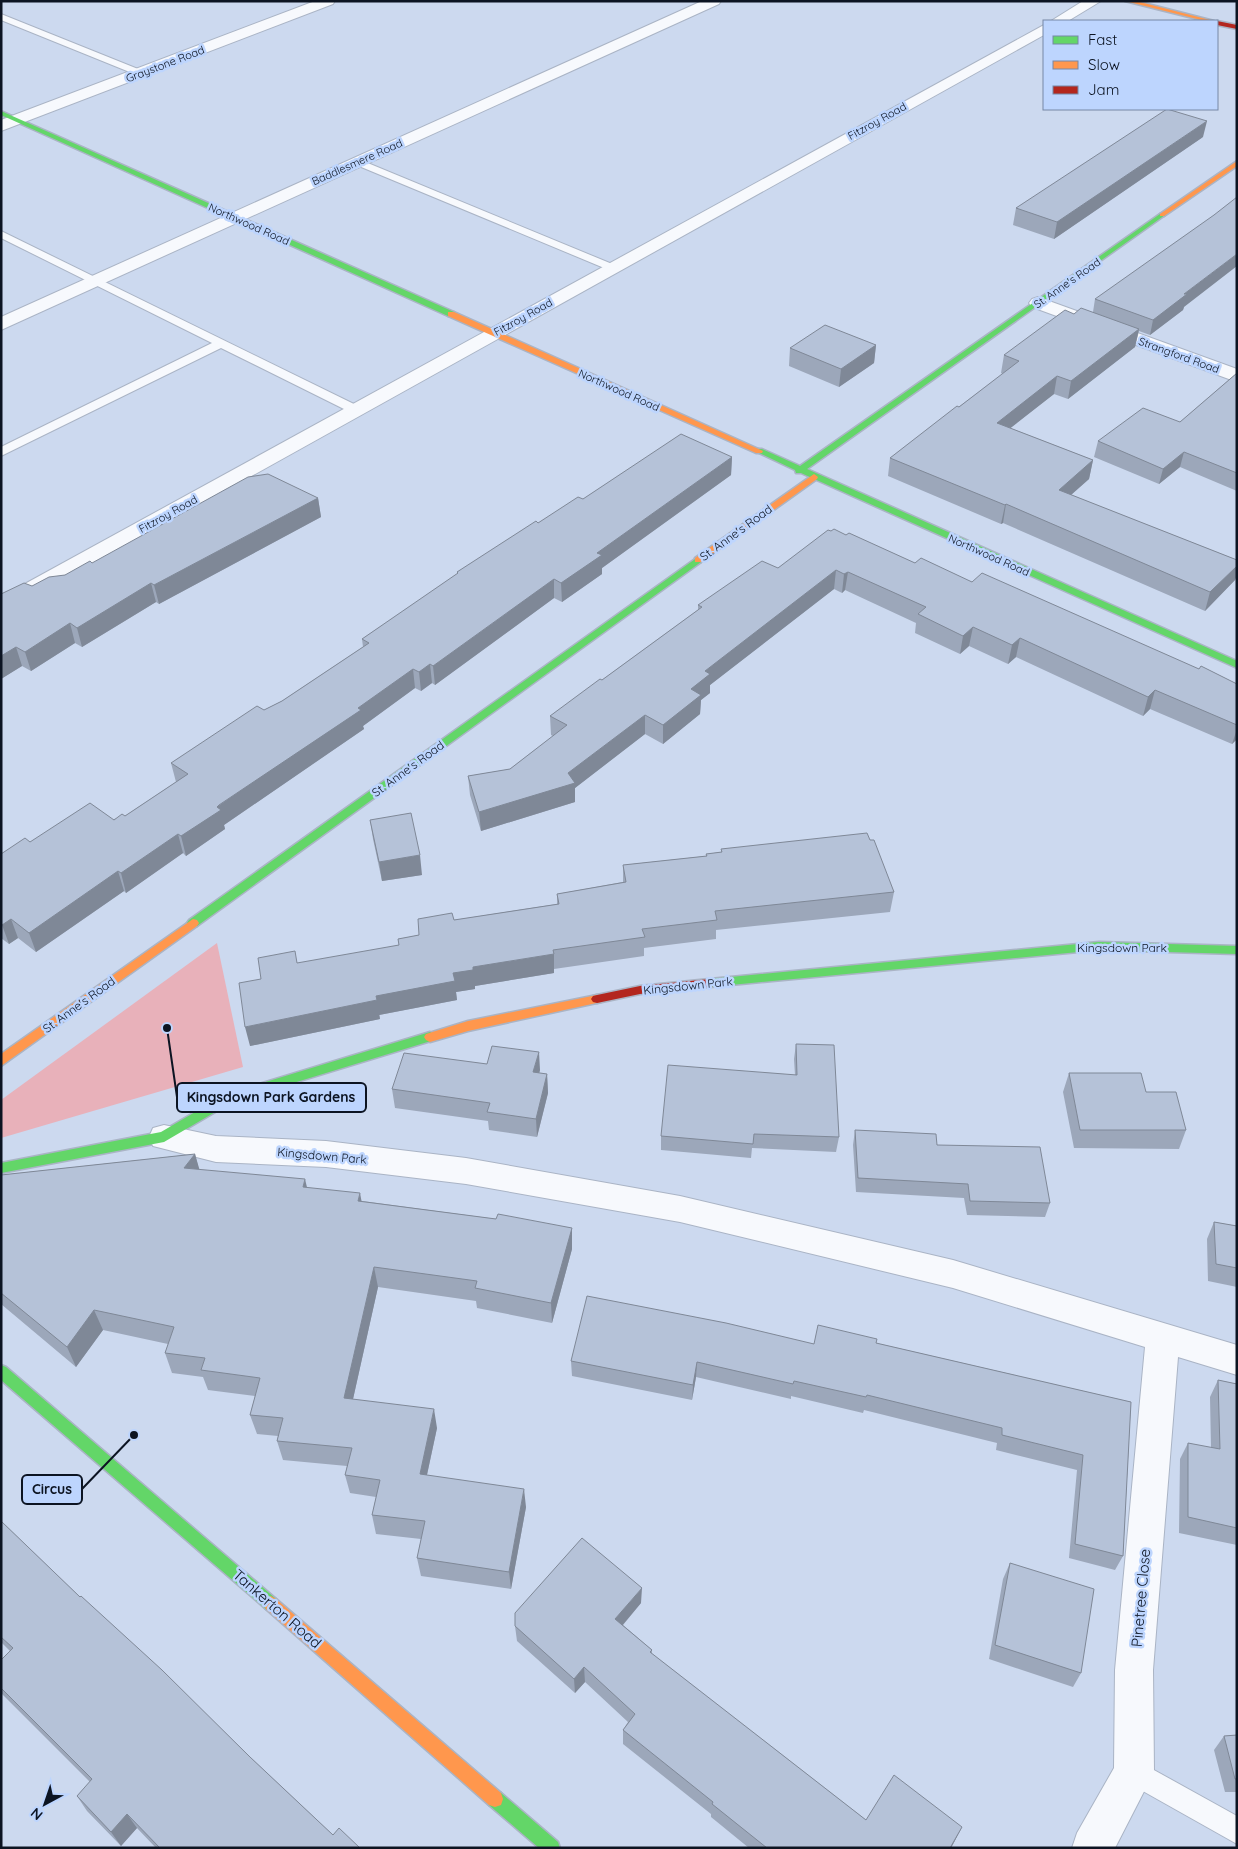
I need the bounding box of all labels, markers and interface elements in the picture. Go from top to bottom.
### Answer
legend [1043,20,1218,110]
text: Fast [1088,30,1117,49]
street label: Graystone Road [124,43,206,85]
text: Slow [1088,55,1120,74]
text: Jam [1088,80,1119,99]
street label: Fitzroy Road [845,99,909,143]
street label: Baddlesmere Road [310,136,404,188]
street label: Northwood Road [206,200,292,248]
street label: St. Anne's Road [1031,255,1103,311]
street label: Fitzroy Road [491,295,555,339]
street label: Strangford Road [1137,334,1221,376]
street label: Northwood Road [576,366,662,414]
street label: Fitzroy Road [136,492,200,536]
street label: St. Anne's Road [697,501,775,564]
street label: Northwood Road [946,531,1032,579]
street label: St. Anne's Road [369,737,447,800]
street label: Kingsdown Park [1077,940,1167,955]
street label: St. Anne's Road [40,973,118,1036]
street label: Kingsdown Park [643,973,733,998]
callout: Kingsdown Park Gardens [177,1083,366,1112]
text: Kingsdown Park Gardens [187,1088,356,1106]
street label: Kingsdown Park [277,1144,367,1167]
callout: Circus [22,1475,82,1504]
text: Circus [32,1480,72,1498]
street label: Pinetree Close [1127,1548,1154,1648]
street label: Tankerton Road [229,1565,326,1652]
north arrow [20,1779,70,1829]
text: N [27,1804,46,1824]

